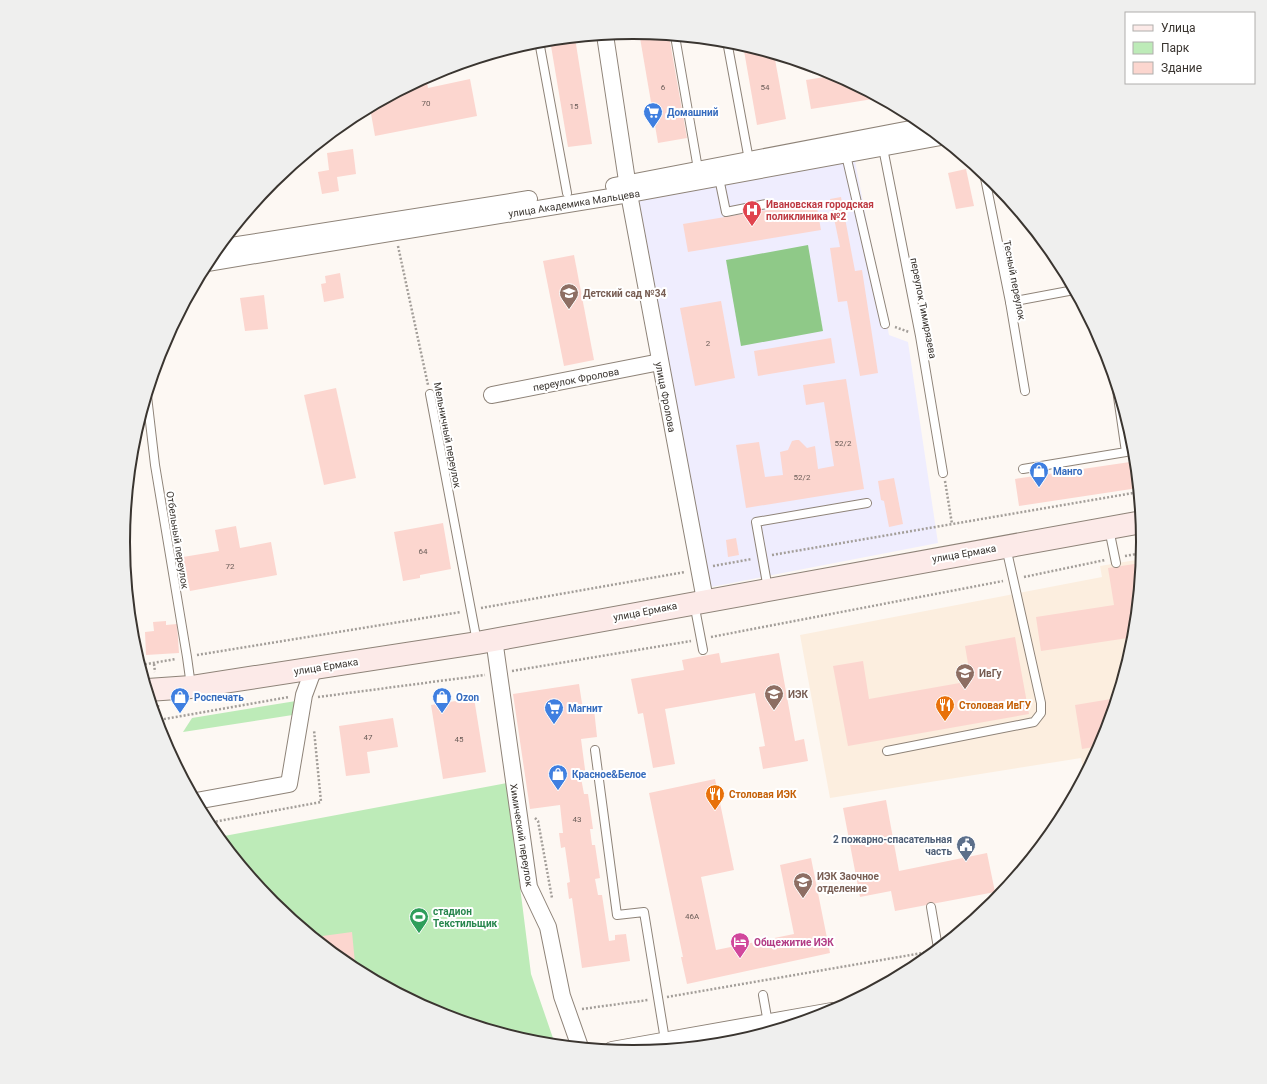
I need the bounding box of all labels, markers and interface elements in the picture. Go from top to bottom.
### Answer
legend [1125,12,1255,84]
text: Улица [1161,21,1196,35]
text: Парк [1161,41,1190,55]
text: Здание [1161,61,1202,75]
house number: 6 [661,83,666,92]
house number: 54 [761,83,770,92]
house number: 70 [422,99,431,108]
supermarket icon: Домашний [642,101,664,129]
house number: 15 [570,102,579,111]
place label: Домашний [667,107,719,118]
street label: улица Академика Мальцева [508,188,641,219]
hospital icon: Ивановская городская поликлиника №2 [741,199,763,227]
place label: Ивановская городская поликлиника №2 [766,199,874,222]
street label: Тесный переулок [1001,239,1028,322]
street label: переулок Тимирязева [908,257,939,360]
school or university icon: Детский сад №34 [558,282,580,310]
place label: Детский сад №34 [583,288,666,299]
house number: 2 [706,339,711,348]
street label: улица Фролова [653,361,679,433]
street label: переулок Фролова [532,365,620,393]
street label: Мельничный переулок [432,381,463,489]
house number: 52/2 [835,439,852,448]
shop icon: Манго [1028,460,1050,488]
place label: Манго [1053,466,1083,477]
house number: 52/2 [794,473,811,482]
street label: Отбельный переулок [164,490,191,590]
street label: улица Ермака [931,542,997,565]
house number: 64 [419,547,428,556]
house number: 72 [226,562,235,571]
street label: улица Ермака [612,600,678,623]
street label: улица Ермака [293,656,359,677]
school or university icon: ИвГу [954,662,976,690]
place label: ИвГу [979,668,1002,679]
school or university icon: ИЭК [763,683,785,711]
shop icon: Роспечать [169,686,191,714]
shop icon: Ozon [431,686,453,714]
place label: ИЭК [788,689,808,700]
place label: Роспечать [194,692,244,703]
place label: Ozon [456,692,480,703]
restaurant icon: Столовая ИвГУ [934,694,956,722]
supermarket icon: Магнит [543,697,565,725]
place label: Столовая ИвГУ [959,700,1032,711]
place label: Магнит [568,703,603,714]
house number: 47 [364,733,373,742]
house number: 45 [455,735,464,744]
shop icon: Красное&Белое [547,763,569,791]
place label: Красное&Белое [572,769,647,780]
street label: Химический переулок [508,783,535,888]
restaurant icon: Столовая ИЭК [704,783,726,811]
place label: Столовая ИЭК [729,789,797,800]
house number: 43 [573,815,582,824]
place label: 2 пожарно-спасательная часть [833,834,952,857]
public building icon: 2 пожарно-спасательная часть [955,834,977,862]
school or university icon: ИЭК Заочное отделение [792,871,814,899]
place label: ИЭК Заочное отделение [817,871,879,894]
sports icon: стадион Текстильщик [408,906,430,934]
place label: стадион Текстильщик [433,906,498,929]
house number: 46А [685,912,700,921]
hotel icon: Общежитие ИЭК [729,931,751,959]
place label: Общежитие ИЭК [754,937,834,948]

